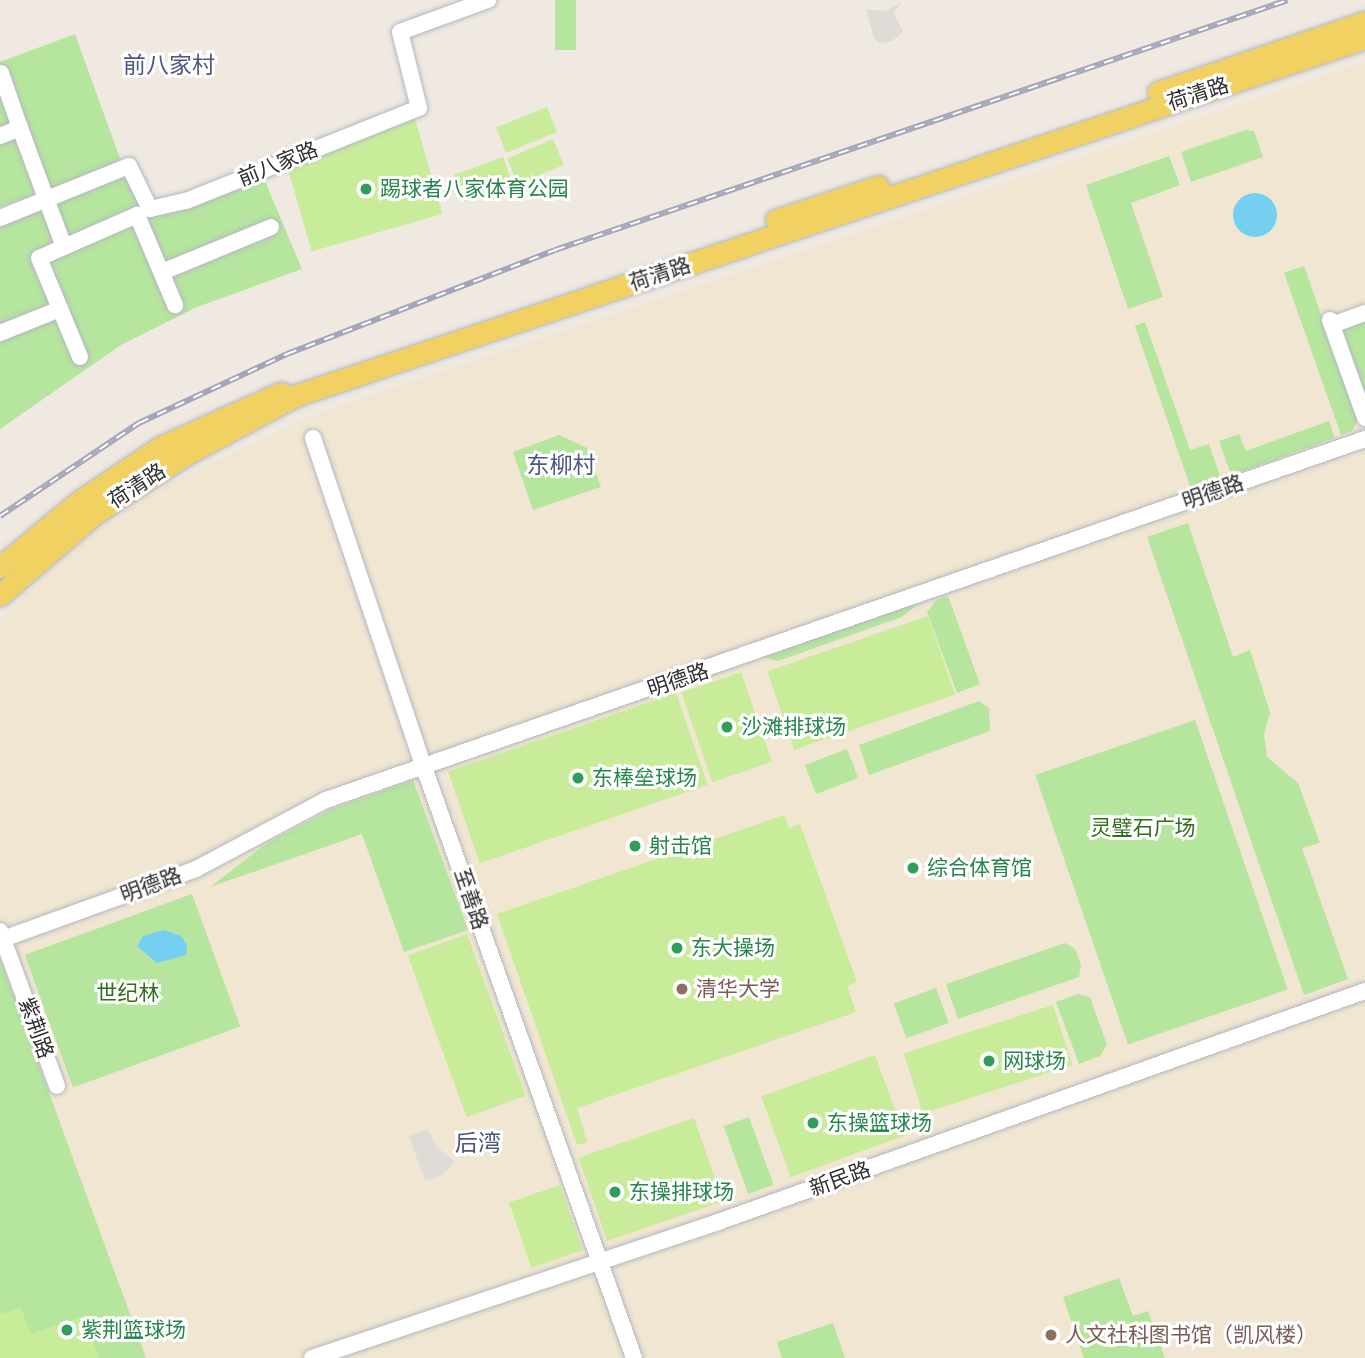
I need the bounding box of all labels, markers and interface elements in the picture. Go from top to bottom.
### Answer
district label: 前八家村 [123,51,215,79]
street label: 荷清路 [1164,72,1232,116]
street label: 前八家路 [234,137,322,191]
place label: 踢球者八家体育公园 [380,176,569,202]
marker: 踢球者八家体育公园 [358,181,374,197]
street label: 荷清路 [626,252,694,296]
district label: 东柳村 [527,451,595,479]
street label: 荷清路 [104,458,170,514]
street label: 明德路 [1179,470,1247,514]
street label: 明德路 [644,658,712,702]
place label: 沙滩排球场 [741,714,846,740]
marker: 沙滩排球场 [719,719,735,735]
place label: 东棒垒球场 [592,765,697,791]
marker: 东棒垒球场 [570,770,586,786]
park label: 灵璧石广场 [1091,815,1195,841]
place label: 射击馆 [649,833,712,859]
marker: 射击馆 [627,838,643,854]
place label: 综合体育馆 [927,855,1032,881]
marker: 综合体育馆 [905,860,921,876]
street label: 明德路 [117,862,185,908]
street label: 至善路 [449,865,493,933]
place label: 东大操场 [691,935,775,961]
marker: 东大操场 [669,940,685,956]
place label: 清华大学 [696,976,780,1002]
park label: 世纪林 [97,980,159,1006]
marker: 清华大学 [674,981,690,997]
street label: 紫荆路 [13,994,59,1062]
place label: 网球场 [1003,1048,1066,1074]
marker: 网球场 [981,1053,997,1069]
place label: 东操篮球场 [827,1110,932,1136]
marker: 东操篮球场 [805,1115,821,1131]
district label: 后湾 [455,1129,501,1157]
street label: 新民路 [806,1156,874,1202]
place label: 东操排球场 [629,1179,734,1205]
marker: 东操排球场 [607,1184,623,1200]
place label: 紫荆篮球场 [81,1317,186,1343]
marker: 紫荆篮球场 [59,1322,75,1338]
place label: 人文社科图书馆（凯风楼） [1065,1322,1317,1348]
marker: 人文社科图书馆（凯风楼） [1043,1327,1059,1343]

